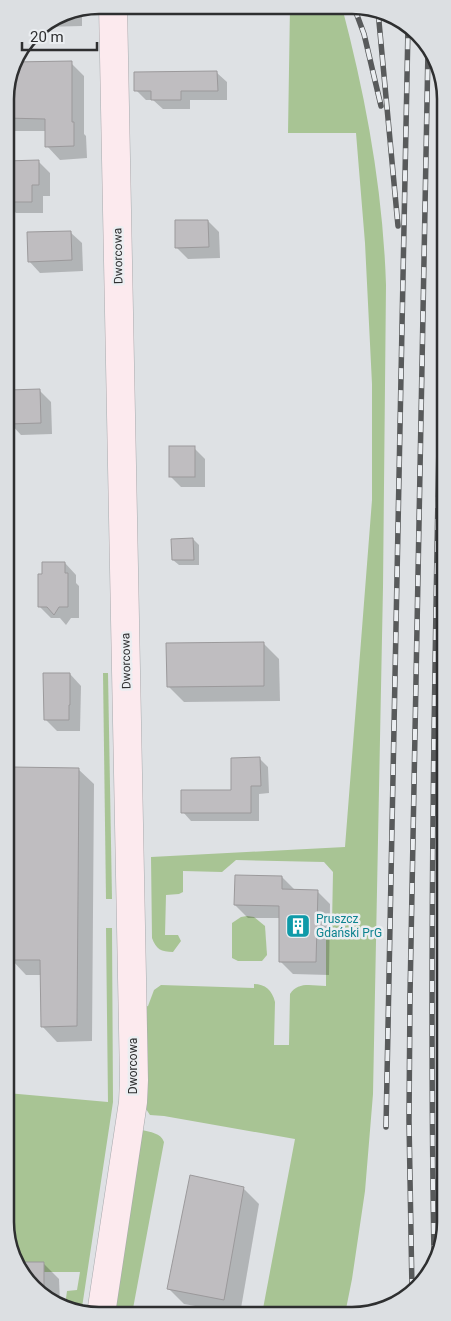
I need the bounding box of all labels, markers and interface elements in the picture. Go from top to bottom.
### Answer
scale bar [22,20,98,52]
text: 20 m [30,28,64,46]
street label: Dworcowa [111,228,125,284]
street label: Dworcowa [119,633,133,689]
place label: Pruszcz Gdański PrG [316,912,382,940]
building icon: Pruszcz Gdański PrG [285,913,311,939]
street label: Dworcowa [126,1038,140,1094]

